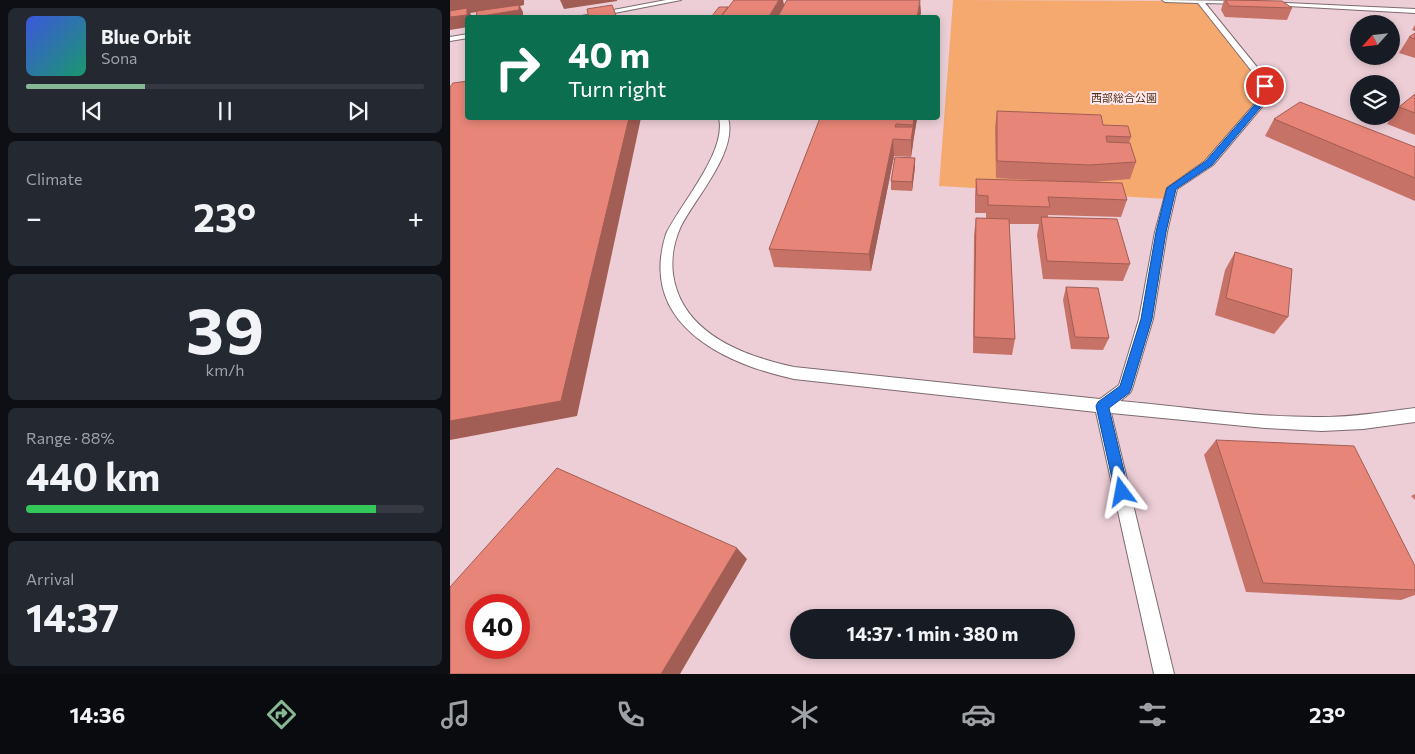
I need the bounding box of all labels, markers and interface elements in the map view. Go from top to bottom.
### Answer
north arrow [1350,15,1400,65]
map controls [1350,15,1400,125]
text: Blue Orbit [101,25,191,48]
text: 40 m [568,32,650,75]
icon: right [485,35,550,100]
text: Sona [101,48,137,67]
pin [1244,65,1286,107]
icon: arrive [1251,72,1279,100]
text: Turn right [568,75,666,102]
button: layers [1350,75,1400,125]
park label: 西部総合公園 [1091,91,1157,104]
icon: previous [78,97,106,125]
icon: pause [211,97,239,125]
icon: next [344,97,372,125]
text: Climate [26,169,82,188]
text: 23° [193,193,256,240]
text: − [26,200,42,234]
text: + [408,200,424,234]
text: 39 [186,288,264,367]
text: km/h [206,360,244,379]
text: Range · 88% [26,428,115,447]
text: 440 km [26,452,160,499]
position arrow [1095,465,1147,517]
text: Arrival [26,569,74,588]
text: 14:37 [26,593,119,640]
speed limit sign: 40 [465,594,530,659]
text: 14:37 · 1 min · 380 m [847,622,1018,645]
icon: directions [264,697,299,732]
icon: music [438,697,473,732]
icon: phone [613,697,648,732]
icon: climate [787,697,822,732]
icon: car [961,697,996,732]
icon: filters [1135,697,1170,732]
text: 14:36 [70,701,125,728]
text: 23° [1309,701,1345,728]

